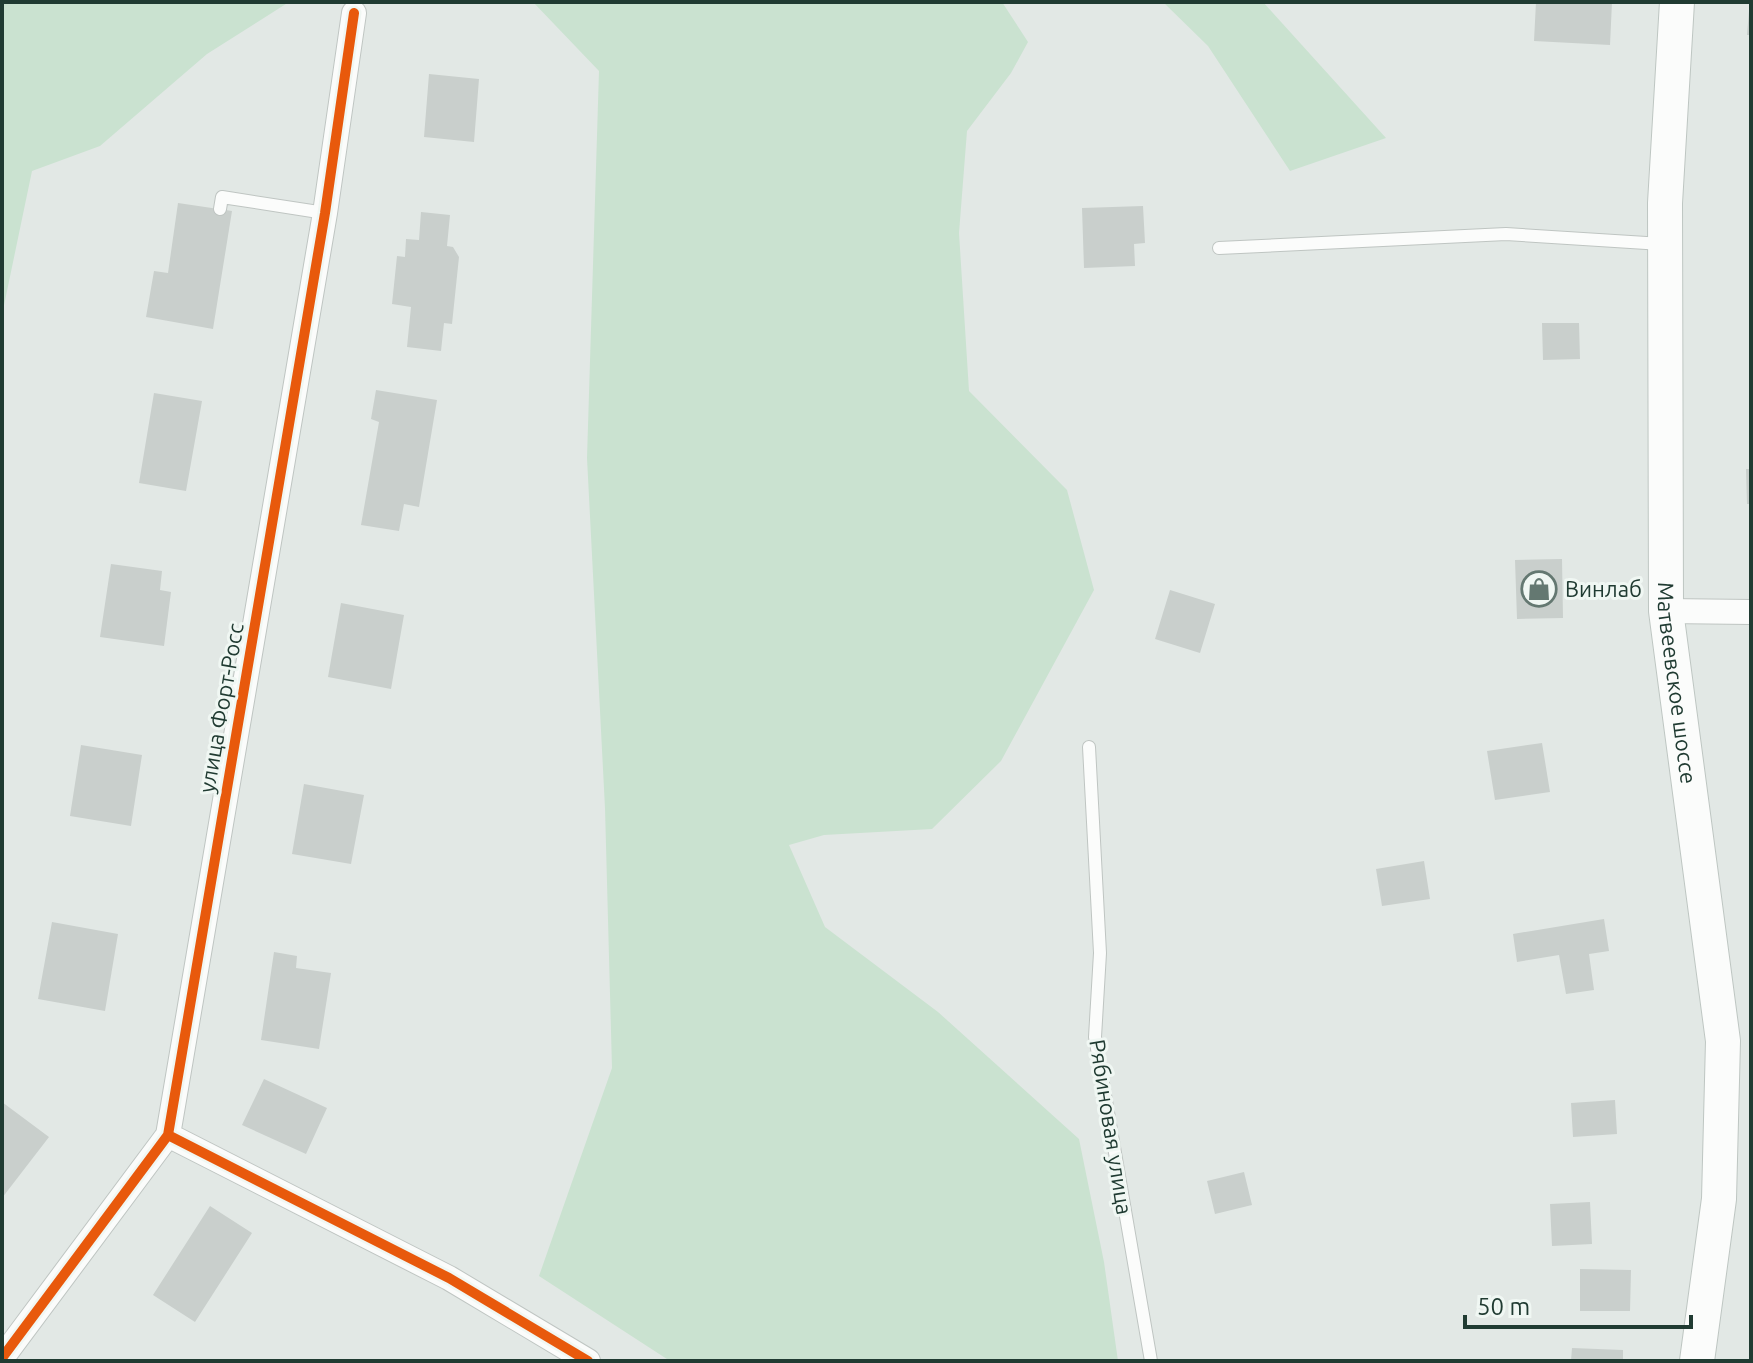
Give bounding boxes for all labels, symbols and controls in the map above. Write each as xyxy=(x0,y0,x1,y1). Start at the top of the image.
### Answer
shop icon: Винлаб xyxy=(1520,570,1558,608)
place label: Винлаб xyxy=(1565,576,1642,601)
street label: Матвеевское шоссе xyxy=(1654,582,1702,785)
street label: улица Форт-Росс xyxy=(193,621,248,795)
street label: Рябиновая улица xyxy=(1085,1037,1138,1216)
scale bar xyxy=(1465,1279,1691,1329)
text: 50 m xyxy=(1477,1293,1530,1320)

